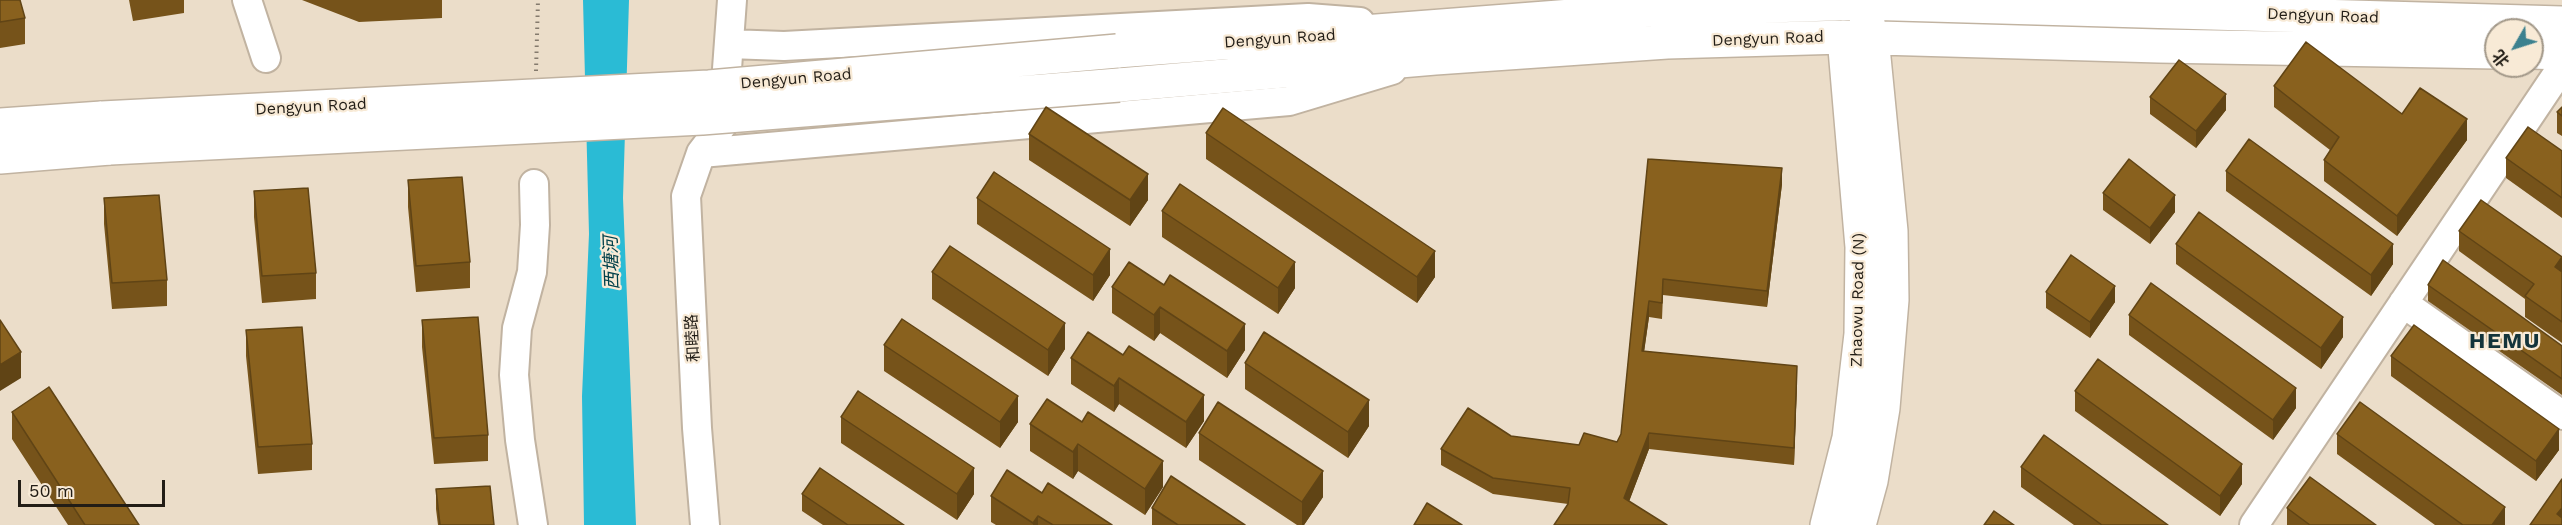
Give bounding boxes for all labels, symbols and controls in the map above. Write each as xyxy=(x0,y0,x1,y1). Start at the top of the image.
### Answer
street label: Dengyun Road xyxy=(2267,4,2379,28)
north arrow xyxy=(2484,18,2544,78)
street label: Dengyun Road xyxy=(1224,26,1336,52)
street label: Dengyun Road xyxy=(1712,27,1824,51)
text: 北 xyxy=(2489,46,2514,71)
street label: Dengyun Road xyxy=(740,65,852,93)
street label: Dengyun Road xyxy=(255,94,367,120)
street label: Zhaowu Road (N) xyxy=(1847,233,1869,367)
water label: 西塘河 xyxy=(600,236,624,290)
street label: 和睦路 xyxy=(682,314,704,362)
district label: HEMU xyxy=(2469,329,2541,355)
scale bar xyxy=(21,468,168,506)
text: 50 m xyxy=(29,480,74,501)

